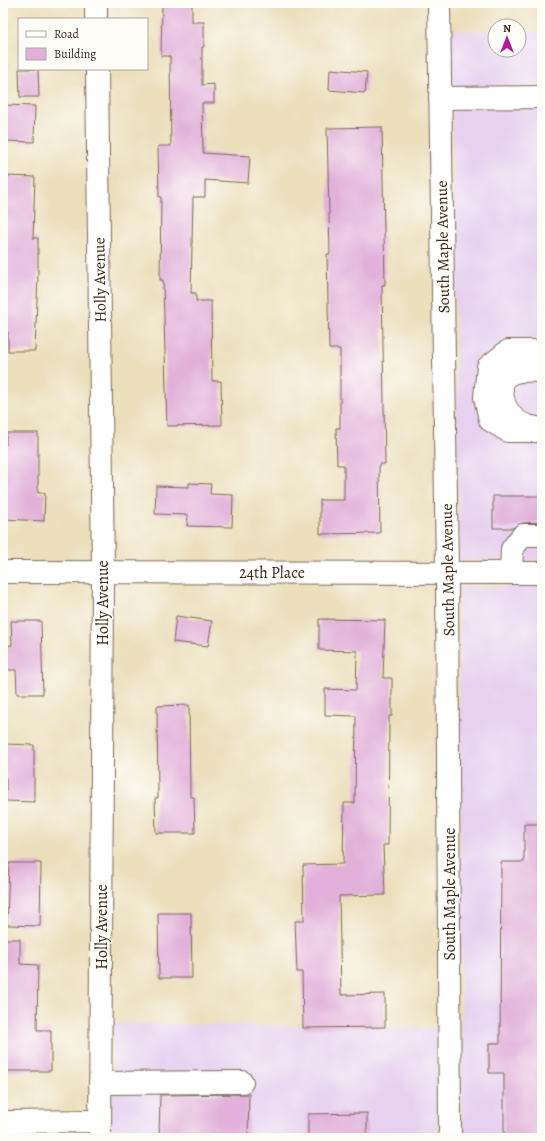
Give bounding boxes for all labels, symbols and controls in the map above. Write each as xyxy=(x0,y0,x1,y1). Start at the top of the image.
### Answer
legend xyxy=(18,18,148,70)
north arrow xyxy=(487,18,527,58)
text: N xyxy=(503,21,511,36)
text: Road xyxy=(54,26,80,42)
text: Building xyxy=(54,46,96,62)
street label: South Maple Avenue xyxy=(431,180,455,314)
street label: Holly Avenue xyxy=(88,237,112,323)
street label: South Maple Avenue xyxy=(436,503,460,637)
street label: Holly Avenue xyxy=(92,560,114,646)
street label: 24th Place xyxy=(239,562,305,584)
street label: South Maple Avenue xyxy=(439,828,461,960)
street label: Holly Avenue xyxy=(91,884,113,970)

